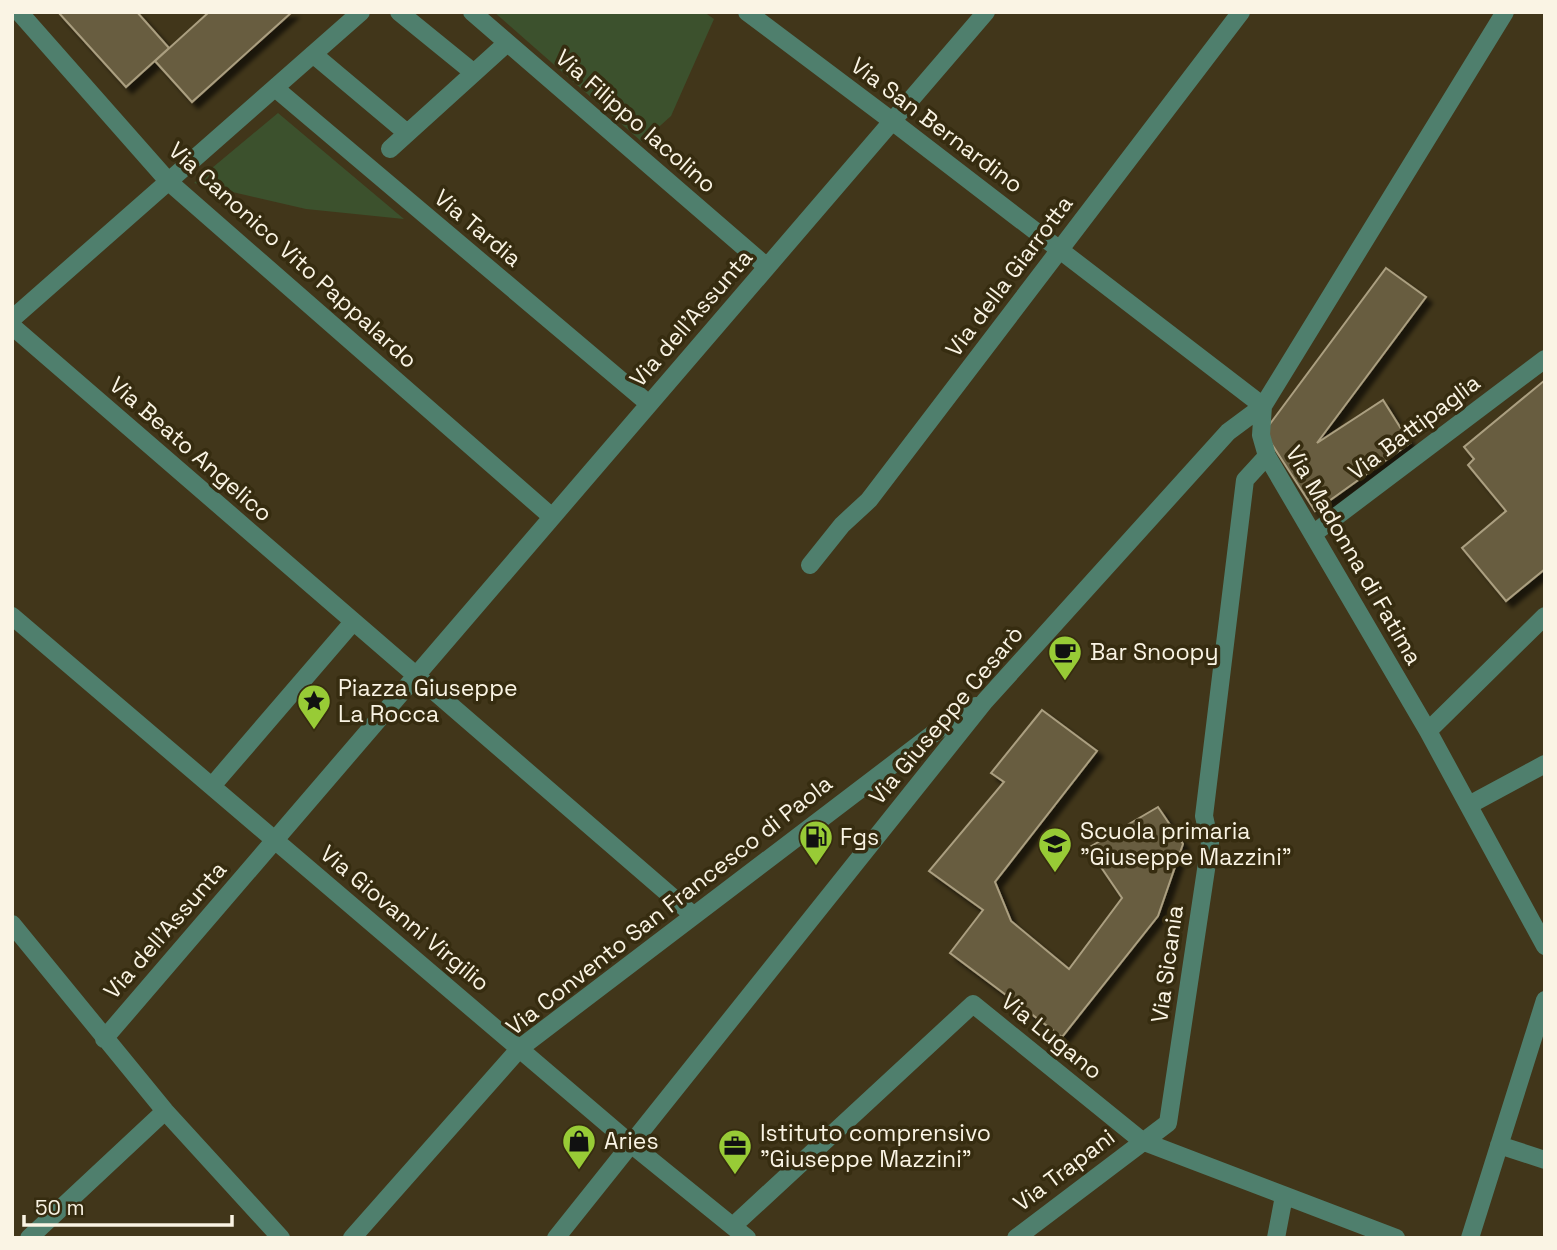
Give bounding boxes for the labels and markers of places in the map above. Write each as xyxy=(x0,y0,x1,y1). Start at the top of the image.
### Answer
cafe icon: Bar Snoopy xyxy=(1046,633,1084,682)
place label: Bar Snoopy xyxy=(1090,637,1219,667)
place label: Piazza Giuseppe La Rocca xyxy=(338,673,518,729)
place icon: Piazza Giuseppe La Rocca xyxy=(295,682,333,731)
place label: Scuola primaria "Giuseppe Mazzini" xyxy=(1080,816,1292,872)
fuel station icon: Fgs xyxy=(797,818,835,867)
place label: Fgs xyxy=(840,822,879,852)
school or university icon: Scuola primaria "Giuseppe Mazzini" xyxy=(1036,825,1074,874)
place label: Istituto comprensivo "Giuseppe Mazzini" xyxy=(760,1118,991,1174)
shop icon: Aries xyxy=(560,1122,598,1171)
place label: Aries xyxy=(604,1126,659,1156)
office icon: Istituto comprensivo "Giuseppe Mazzini" xyxy=(716,1127,754,1176)

